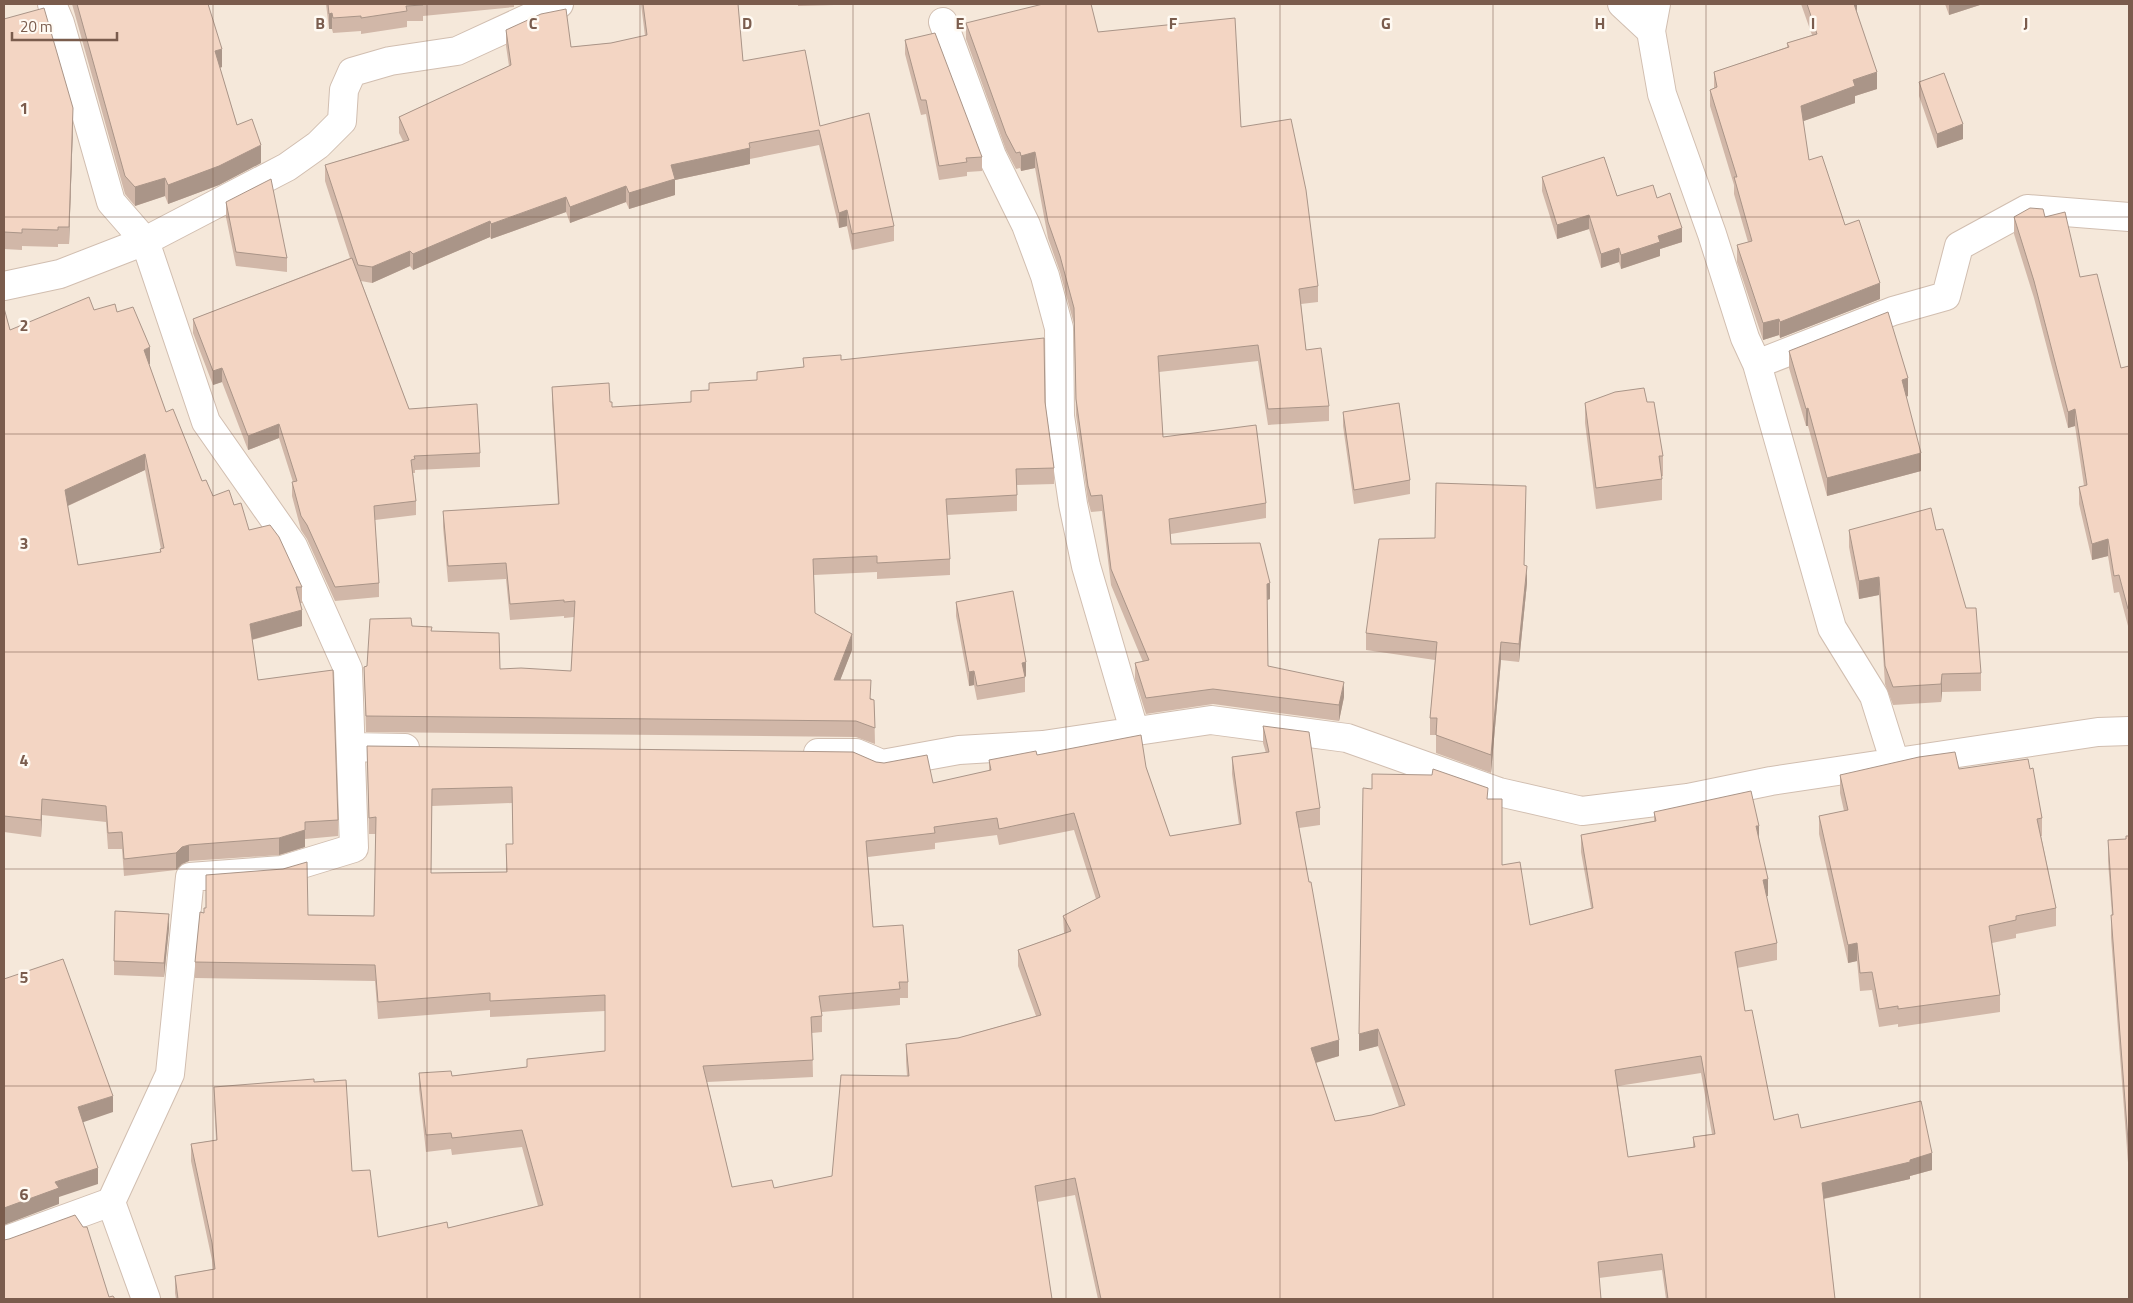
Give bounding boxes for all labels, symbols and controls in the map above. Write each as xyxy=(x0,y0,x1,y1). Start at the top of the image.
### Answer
scale bar xyxy=(12,10,118,42)
text: B xyxy=(315,11,325,35)
text: C xyxy=(529,11,538,35)
text: D xyxy=(742,11,752,35)
text: E xyxy=(956,11,965,35)
text: F xyxy=(1169,11,1178,35)
text: G xyxy=(1381,11,1391,35)
text: H xyxy=(1595,11,1605,35)
text: I xyxy=(1811,11,1815,35)
text: J xyxy=(2024,11,2028,35)
text: 20 m xyxy=(20,15,53,38)
text: 1 xyxy=(20,96,28,120)
text: 2 xyxy=(20,313,28,337)
text: 3 xyxy=(20,531,28,555)
text: 4 xyxy=(20,748,29,772)
text: 5 xyxy=(20,965,29,989)
text: 6 xyxy=(20,1182,29,1206)

